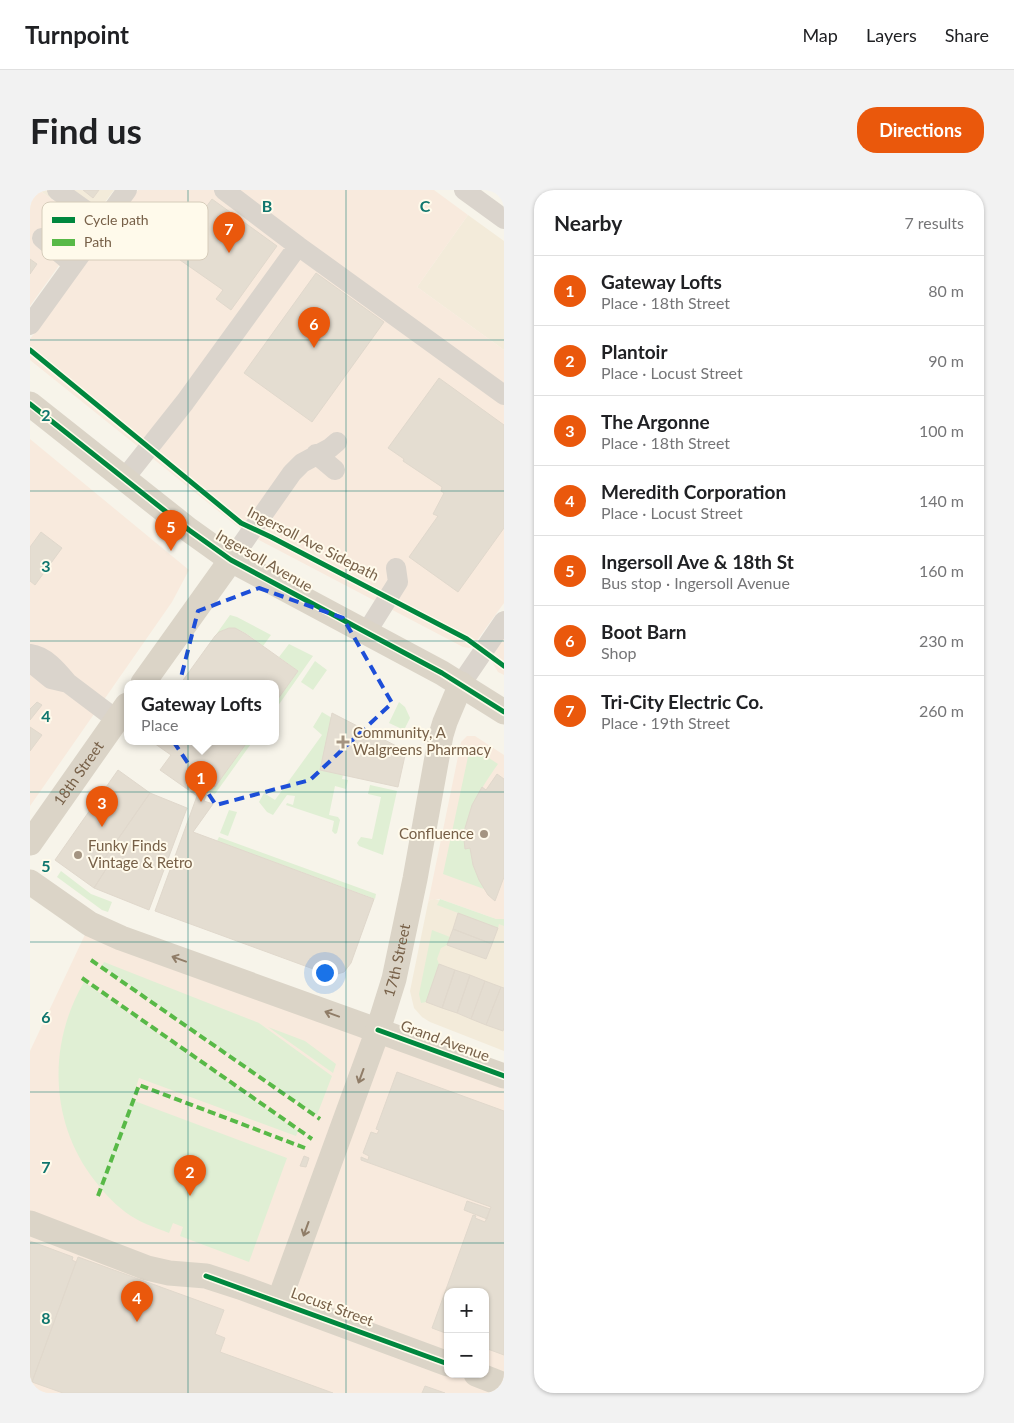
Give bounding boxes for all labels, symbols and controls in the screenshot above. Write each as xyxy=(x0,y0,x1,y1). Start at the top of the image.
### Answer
text: Turnpoint xyxy=(25,20,129,49)
text: Map xyxy=(802,24,838,46)
text: Layers xyxy=(866,24,917,46)
text: Share xyxy=(945,24,989,46)
button: Directions xyxy=(857,107,984,153)
text: Find us xyxy=(30,109,142,151)
text: B xyxy=(262,196,272,215)
text: C xyxy=(420,196,431,215)
legend xyxy=(42,202,208,260)
text: Nearby xyxy=(554,210,622,235)
text: Cycle path xyxy=(84,211,149,228)
pin: 7 xyxy=(213,212,245,253)
text: 7 results xyxy=(904,213,964,232)
text: Path xyxy=(84,233,112,250)
text: Gateway Lofts xyxy=(601,270,722,293)
text: 1 xyxy=(565,281,575,300)
text: 80 m xyxy=(928,281,964,300)
text: Place · 18th Street xyxy=(601,293,730,312)
pin: 6 xyxy=(298,307,330,348)
text: Plantoir xyxy=(601,340,668,363)
text: 2 xyxy=(565,351,575,370)
text: 90 m xyxy=(928,351,964,370)
text: Place · Locust Street xyxy=(601,363,743,382)
text: 2 xyxy=(41,405,51,424)
text: The Argonne xyxy=(601,410,710,433)
text: 3 xyxy=(565,421,575,440)
text: 100 m xyxy=(919,421,964,440)
text: Place · 18th Street xyxy=(601,433,730,452)
text: Meredith Corporation xyxy=(601,480,786,503)
text: 4 xyxy=(565,491,575,510)
text: 140 m xyxy=(919,491,964,510)
street label: Ingersoll Ave Sidepath xyxy=(245,502,382,584)
text: Place · Locust Street xyxy=(601,503,743,522)
pin: 5 xyxy=(155,510,187,551)
street label: Ingersoll Avenue xyxy=(213,525,316,595)
text: Ingersoll Ave & 18th St xyxy=(601,550,794,573)
text: 3 xyxy=(41,556,51,575)
text: 5 xyxy=(565,561,575,580)
text: 160 m xyxy=(919,561,964,580)
text: Bus stop · Ingersoll Avenue xyxy=(601,573,790,592)
text: Boot Barn xyxy=(601,620,687,643)
text: 6 xyxy=(565,631,575,650)
text: 230 m xyxy=(919,631,964,650)
text: Shop xyxy=(601,643,637,662)
popup xyxy=(124,680,279,745)
text: Tri-City Electric Co. xyxy=(601,690,764,713)
text: Gateway Lofts xyxy=(141,692,262,715)
text: 7 xyxy=(565,701,575,720)
text: 260 m xyxy=(919,701,964,720)
text: 4 xyxy=(41,706,51,725)
text: Place · 19th Street xyxy=(601,713,730,732)
text: Place xyxy=(141,715,178,734)
place label: Community, A Walgreens Pharmacy xyxy=(353,723,491,758)
marker: Community, A Walgreens Pharmacy xyxy=(337,736,349,748)
street label: 18th Street xyxy=(49,737,107,809)
pin: 1 xyxy=(185,761,217,802)
pin: 3 xyxy=(86,786,118,827)
place label: Confluence xyxy=(399,824,474,842)
marker: Confluence xyxy=(478,828,490,840)
place label: Funky Finds Vintage & Retro xyxy=(88,836,193,871)
marker: Funky Finds Vintage & Retro xyxy=(72,849,84,861)
text: 5 xyxy=(41,856,51,875)
street label: 17th Street xyxy=(379,921,414,999)
one-way arrow xyxy=(172,954,187,963)
your location xyxy=(312,960,338,986)
text: 6 xyxy=(41,1007,51,1026)
one-way arrow xyxy=(325,1009,340,1018)
street label: Grand Avenue xyxy=(398,1016,492,1065)
one-way arrow xyxy=(356,1068,365,1083)
pin: 2 xyxy=(174,1155,206,1196)
text: 7 xyxy=(41,1157,51,1176)
one-way arrow xyxy=(301,1221,310,1236)
pin: 4 xyxy=(121,1281,153,1322)
street label: Locust Street xyxy=(289,1283,377,1330)
map controls xyxy=(444,1288,489,1378)
button: + xyxy=(444,1288,489,1333)
text: 8 xyxy=(41,1308,51,1327)
button: − xyxy=(444,1333,489,1378)

